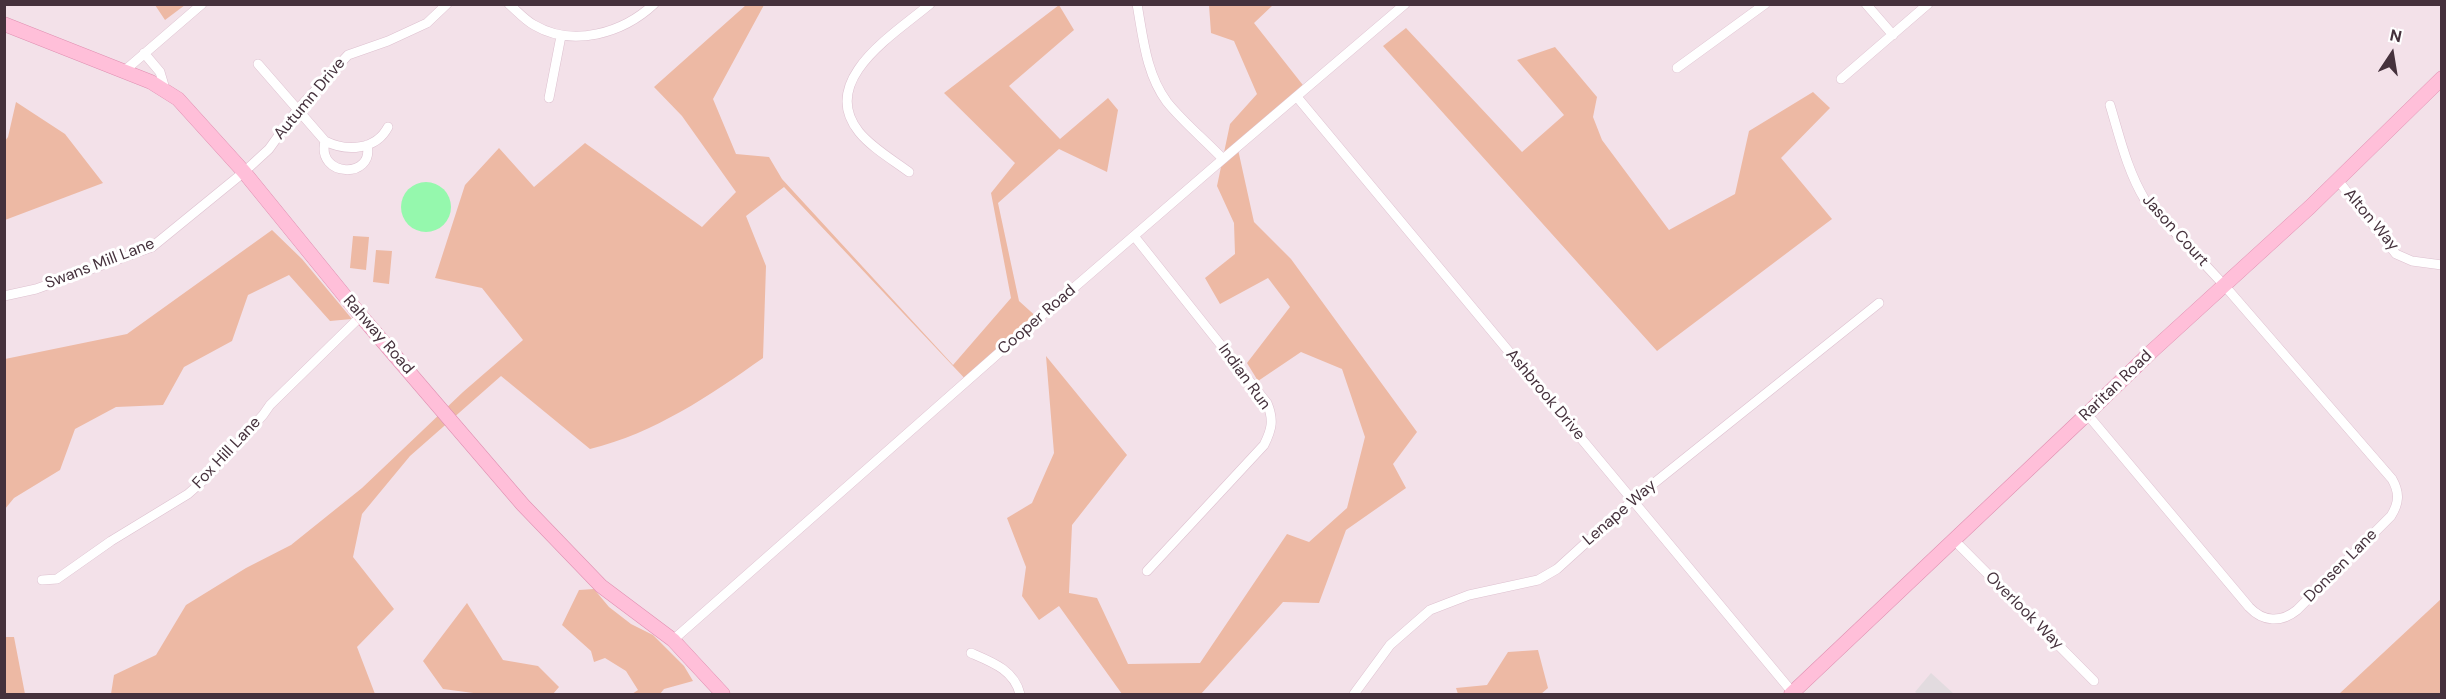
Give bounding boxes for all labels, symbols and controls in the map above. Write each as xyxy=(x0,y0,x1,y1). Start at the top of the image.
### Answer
north arrow xyxy=(2362,24,2422,84)
text: N xyxy=(2388,24,2404,47)
street label: Autumn Drive xyxy=(270,54,350,144)
street label: Alton Way xyxy=(2339,185,2403,255)
street label: Jason Court xyxy=(2138,191,2212,271)
street label: Swans Mill Lane xyxy=(43,234,157,294)
street label: Cooper Road xyxy=(994,281,1080,359)
street label: Rahway Road xyxy=(339,292,417,378)
street label: Indian Run xyxy=(1214,340,1274,414)
street label: Ashbrook Drive xyxy=(1501,346,1589,444)
street label: Raritan Road xyxy=(2076,347,2156,425)
street label: Fox Hill Lane xyxy=(189,413,265,493)
street label: Lenape Way xyxy=(1580,476,1660,550)
street label: Donsen Lane xyxy=(2300,525,2382,607)
street label: Overlook Way xyxy=(1981,568,2067,654)

